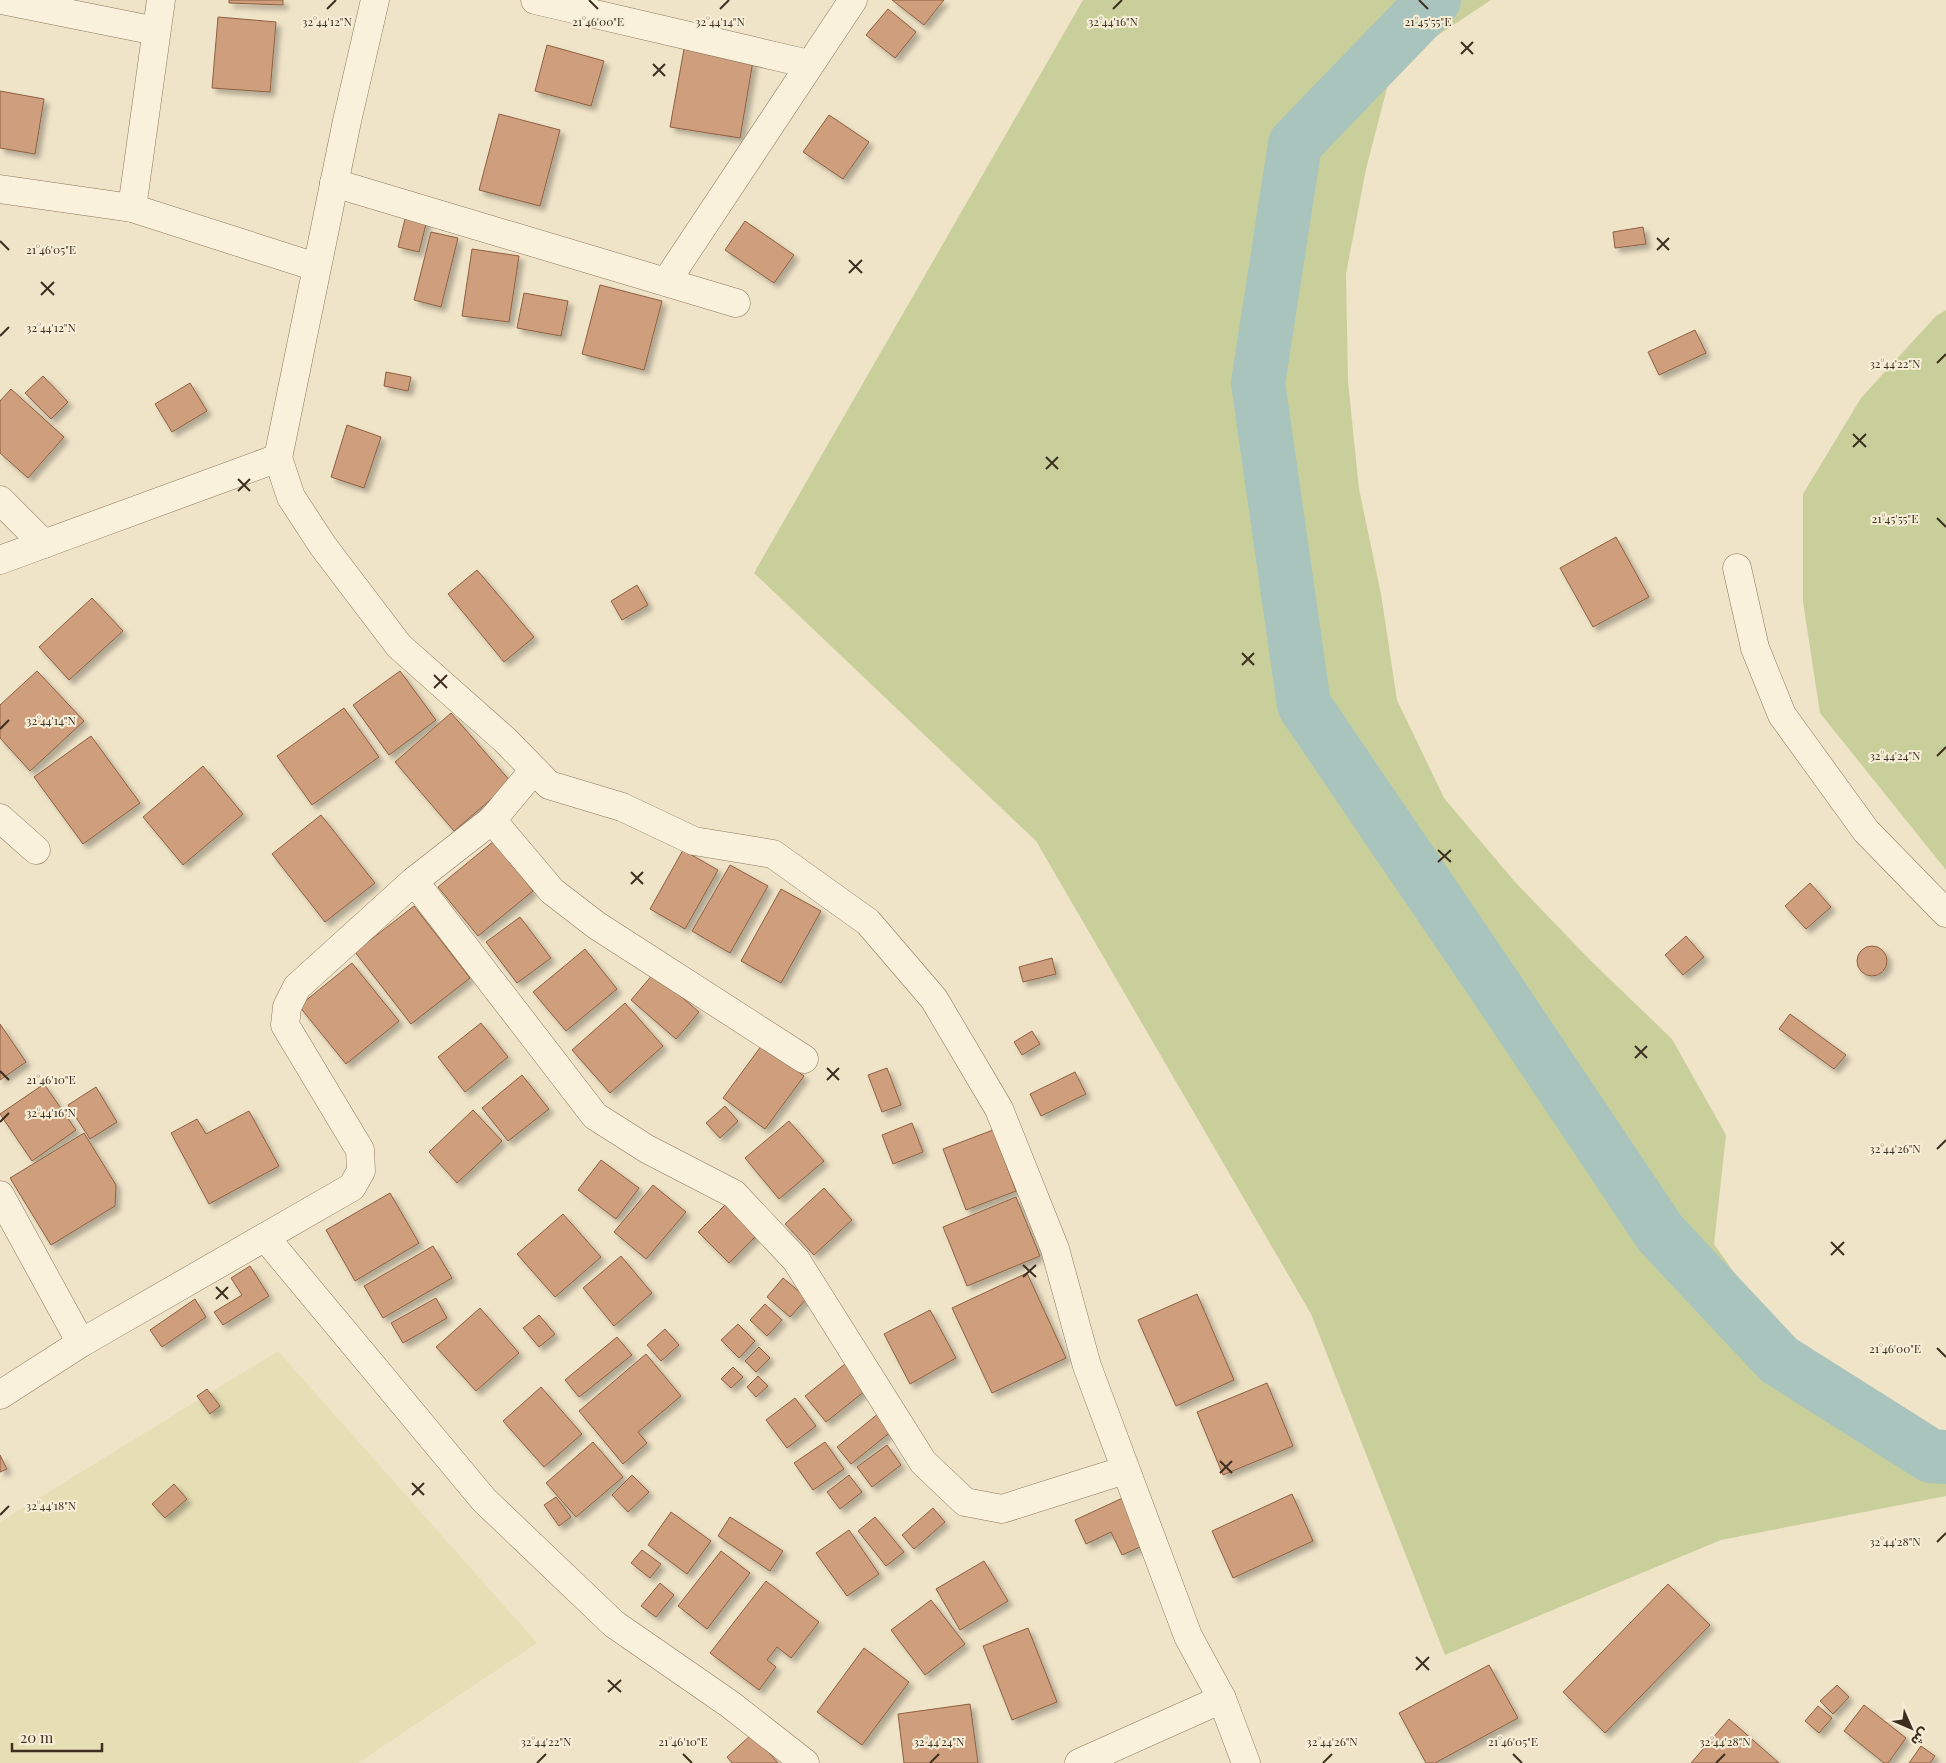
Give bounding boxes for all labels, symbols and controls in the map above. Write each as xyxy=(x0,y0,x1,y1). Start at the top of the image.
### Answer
text: 32°44'12"N xyxy=(302,13,352,29)
text: 21°46'00"E xyxy=(572,13,624,29)
text: 32°44'14"N xyxy=(695,13,745,29)
text: 32°44'16"N xyxy=(1088,13,1139,29)
text: 21°45'55"E xyxy=(1405,13,1451,29)
text: 21°46'05"E xyxy=(26,241,76,257)
text: 32°44'12"N xyxy=(26,319,76,335)
text: 32°44'22"N xyxy=(1869,355,1921,371)
text: 21°45'55"E xyxy=(1872,510,1918,526)
text: 32°44'14"N xyxy=(26,712,76,728)
text: 32°44'24"N xyxy=(1869,747,1921,763)
text: 21°46'10"E xyxy=(26,1071,76,1087)
text: 32°44'16"N xyxy=(26,1104,77,1120)
text: 32°44'26"N xyxy=(1869,1140,1921,1156)
text: 21°46'00"E xyxy=(1869,1340,1921,1356)
text: 32°44'18"N xyxy=(26,1497,77,1513)
text: 32°44'28"N xyxy=(1869,1533,1921,1549)
north arrow xyxy=(1886,1703,1936,1753)
scale bar xyxy=(12,1720,102,1752)
text: ش xyxy=(1907,1724,1934,1751)
text: 20 m xyxy=(20,1727,54,1747)
text: 32°44'22"N xyxy=(520,1733,572,1749)
text: 21°46'10"E xyxy=(658,1733,708,1749)
text: 32°44'24"N xyxy=(913,1733,965,1749)
text: 32°44'26"N xyxy=(1306,1733,1358,1749)
text: 21°46'05"E xyxy=(1488,1733,1538,1749)
text: 32°44'28"N xyxy=(1699,1733,1751,1749)

